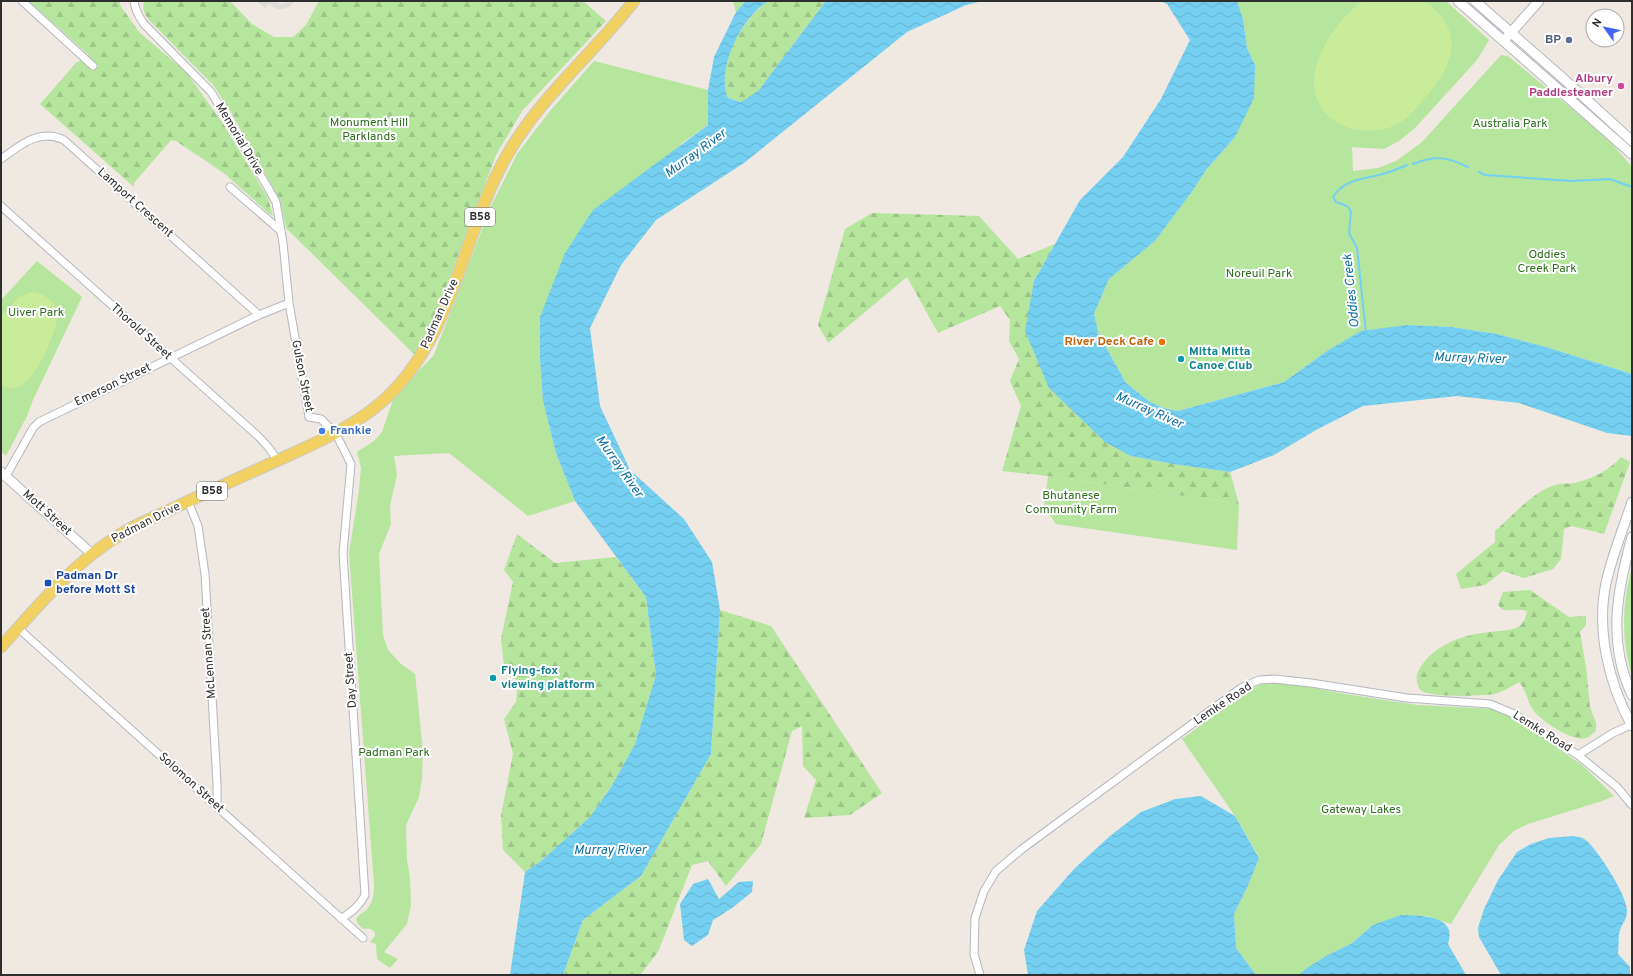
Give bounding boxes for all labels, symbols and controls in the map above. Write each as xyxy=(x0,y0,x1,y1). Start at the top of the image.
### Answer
north arrow xyxy=(1585,8,1625,48)
text: N xyxy=(1589,16,1605,30)
place label: BP xyxy=(1545,32,1561,48)
marker: BP xyxy=(1564,35,1574,45)
place label: Albury Paddlesteamer xyxy=(1529,71,1613,101)
marker: Albury Paddlesteamer xyxy=(1616,81,1626,91)
street label: Memorial Drive xyxy=(211,100,267,178)
park label: Monument Hill Parklands xyxy=(330,115,408,145)
park label: Australia Park xyxy=(1472,116,1548,132)
water label: Murray River xyxy=(662,126,731,182)
street label: Lamport Crescent xyxy=(94,165,176,241)
road number: B58 xyxy=(465,208,495,226)
park label: Oddies Creek Park xyxy=(1517,247,1577,277)
water label: Oddies Creek xyxy=(1340,253,1364,329)
park label: Noreuil Park xyxy=(1226,266,1292,282)
street label: Padman Drive xyxy=(417,276,463,352)
street label: Thorold Street xyxy=(107,300,175,364)
park label: Uiver Park xyxy=(8,305,64,321)
place label: River Deck Cafe xyxy=(1064,334,1154,350)
marker: River Deck Cafe xyxy=(1157,337,1167,347)
street label: Gulson Street xyxy=(287,339,317,413)
place label: Mitta Mitta Canoe Club xyxy=(1189,344,1252,374)
water label: Murray River xyxy=(1434,350,1507,368)
marker: Mitta Mitta Canoe Club xyxy=(1176,354,1186,364)
street label: Emerson Street xyxy=(72,360,154,410)
water label: Murray River xyxy=(1113,389,1186,433)
place label: Frankie xyxy=(330,423,372,439)
marker: Frankie xyxy=(317,426,327,436)
water label: Murray River xyxy=(592,433,647,502)
road number: B58 xyxy=(197,482,227,500)
street label: Mott Street xyxy=(19,487,75,539)
park label: Bhutanese Community Farm xyxy=(1025,488,1117,518)
street label: Padman Drive xyxy=(109,499,183,547)
place label: Padman Dr before Mott St xyxy=(56,568,136,598)
marker: Padman Dr before Mott St xyxy=(43,578,53,588)
street label: McLennan Street xyxy=(198,607,220,699)
street label: Day Street xyxy=(341,651,361,709)
place label: Flying-fox viewing platform xyxy=(501,663,595,693)
marker: Flying-fox viewing platform xyxy=(488,673,498,683)
street label: Lemke Road xyxy=(1191,679,1255,729)
street label: Lemke Road xyxy=(1510,708,1574,756)
park label: Padman Park xyxy=(358,745,430,761)
street label: Solomon Street xyxy=(155,749,227,817)
park label: Gateway Lakes xyxy=(1321,802,1401,818)
water label: Murray River xyxy=(574,843,647,859)

